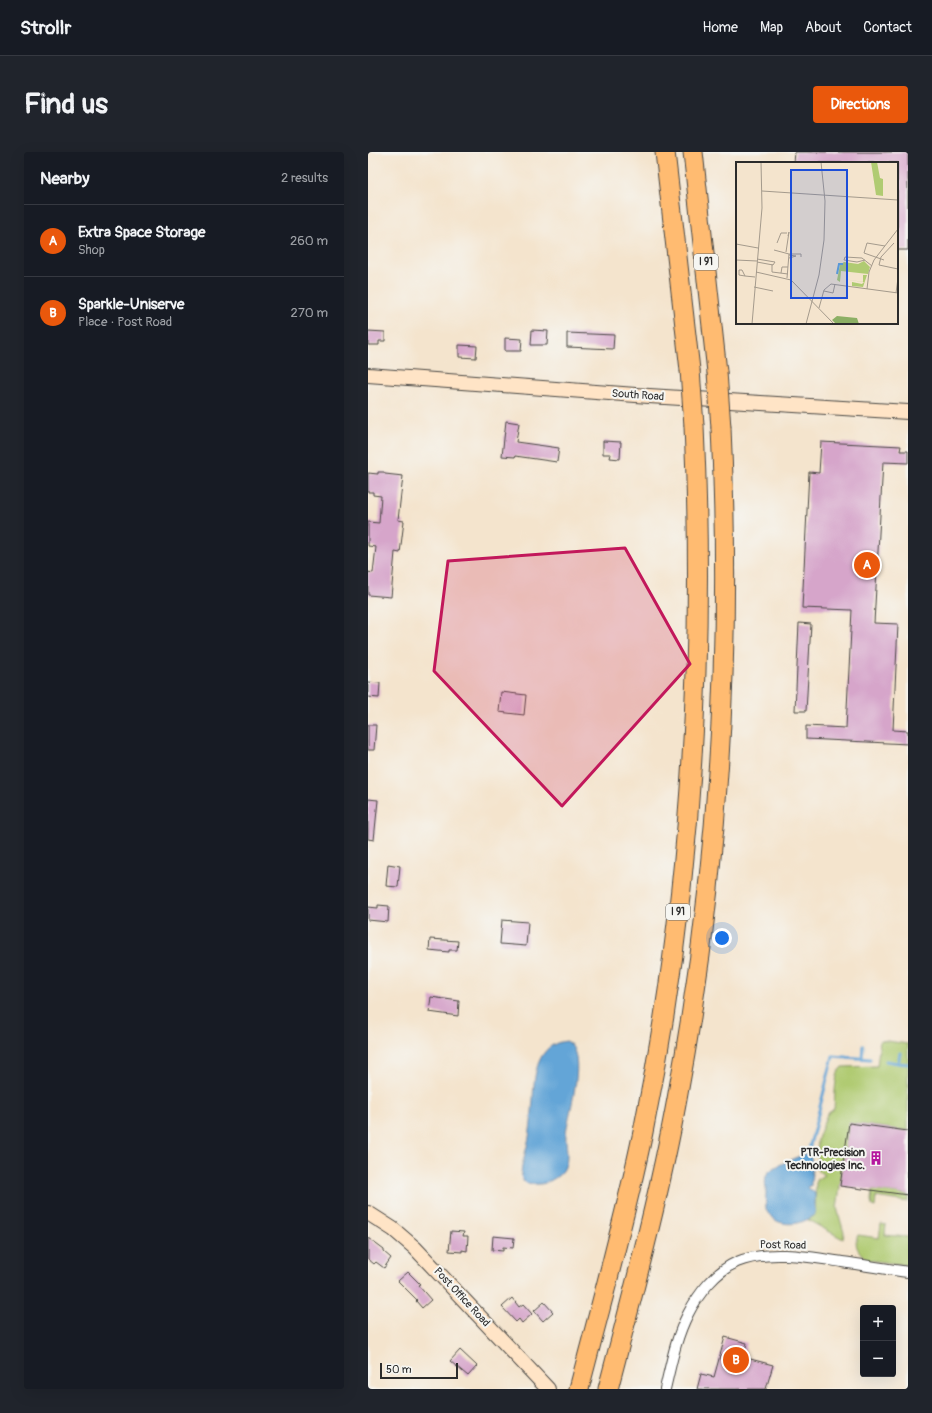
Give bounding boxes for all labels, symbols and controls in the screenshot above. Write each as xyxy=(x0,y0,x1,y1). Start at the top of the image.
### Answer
text: Strollr xyxy=(20,16,71,40)
text: Home xyxy=(703,19,738,36)
text: Map xyxy=(760,19,783,36)
text: About xyxy=(805,19,841,36)
text: Contact xyxy=(863,19,912,36)
button: Directions xyxy=(813,86,908,123)
text: Find us xyxy=(24,87,108,122)
inset map xyxy=(736,162,898,324)
text: Nearby xyxy=(40,168,89,189)
text: 2 results xyxy=(281,170,328,186)
text: Extra Space Storage xyxy=(78,223,205,242)
text: A xyxy=(49,233,57,249)
text: 260 m xyxy=(290,233,328,249)
text: Shop xyxy=(78,242,105,258)
road number: I 91 xyxy=(694,254,718,270)
text: Sparkle-Uniserve xyxy=(78,295,184,314)
text: B xyxy=(49,305,57,321)
text: 270 m xyxy=(291,305,328,321)
text: Place · Post Road xyxy=(78,314,172,330)
street label: South Road xyxy=(611,387,665,403)
pin: A xyxy=(854,550,880,580)
road number: I 91 xyxy=(666,904,690,920)
your location xyxy=(712,928,732,948)
place label: PTR-Precision Technologies Inc. xyxy=(784,1146,865,1172)
building icon: PTR-Precision Technologies Inc. xyxy=(868,1150,884,1166)
street label: Post Road xyxy=(760,1238,806,1252)
street label: Post Office Road xyxy=(431,1265,493,1329)
map controls xyxy=(860,1305,896,1377)
button: + xyxy=(860,1305,896,1341)
button: − xyxy=(860,1341,896,1377)
pin: B xyxy=(723,1345,749,1375)
scale bar xyxy=(380,1361,458,1380)
text: 50 m xyxy=(386,1363,412,1376)

